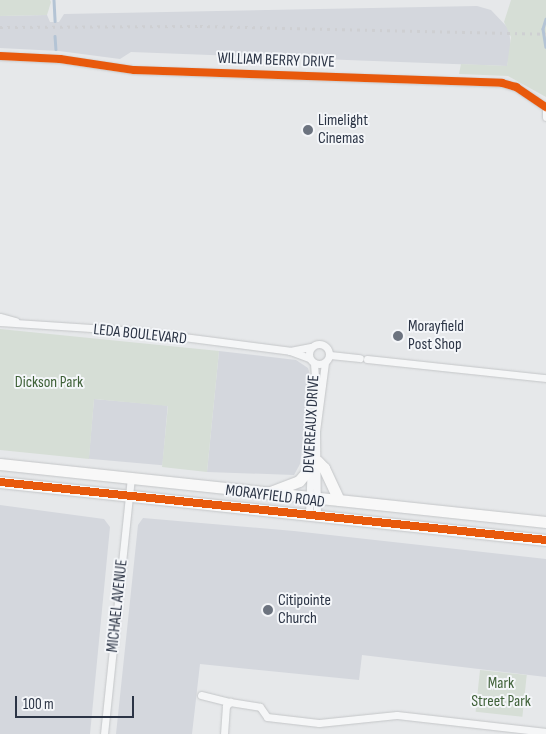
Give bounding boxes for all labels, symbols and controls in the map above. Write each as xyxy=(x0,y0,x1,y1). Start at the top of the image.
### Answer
street label: WILLIAM BERRY DRIVE xyxy=(217,49,335,73)
place label: Limelight Cinemas xyxy=(318,111,368,149)
marker: Limelight Cinemas xyxy=(302,124,314,136)
place label: Morayfield Post Shop xyxy=(408,317,464,355)
street label: LEDA BOULEVARD xyxy=(92,321,188,349)
marker: Morayfield Post Shop xyxy=(392,330,404,342)
park label: Dickson Park xyxy=(15,373,83,393)
street label: DEVEREAUX DRIVE xyxy=(300,374,324,474)
street label: MORAYFIELD ROAD xyxy=(224,481,326,513)
street label: MICHAEL AVENUE xyxy=(104,559,132,653)
place label: Citipointe Church xyxy=(278,591,331,629)
marker: Citipointe Church xyxy=(262,604,274,616)
park label: Mark Street Park xyxy=(471,674,531,712)
scale bar xyxy=(18,686,136,718)
text: 100 m xyxy=(23,695,54,714)

